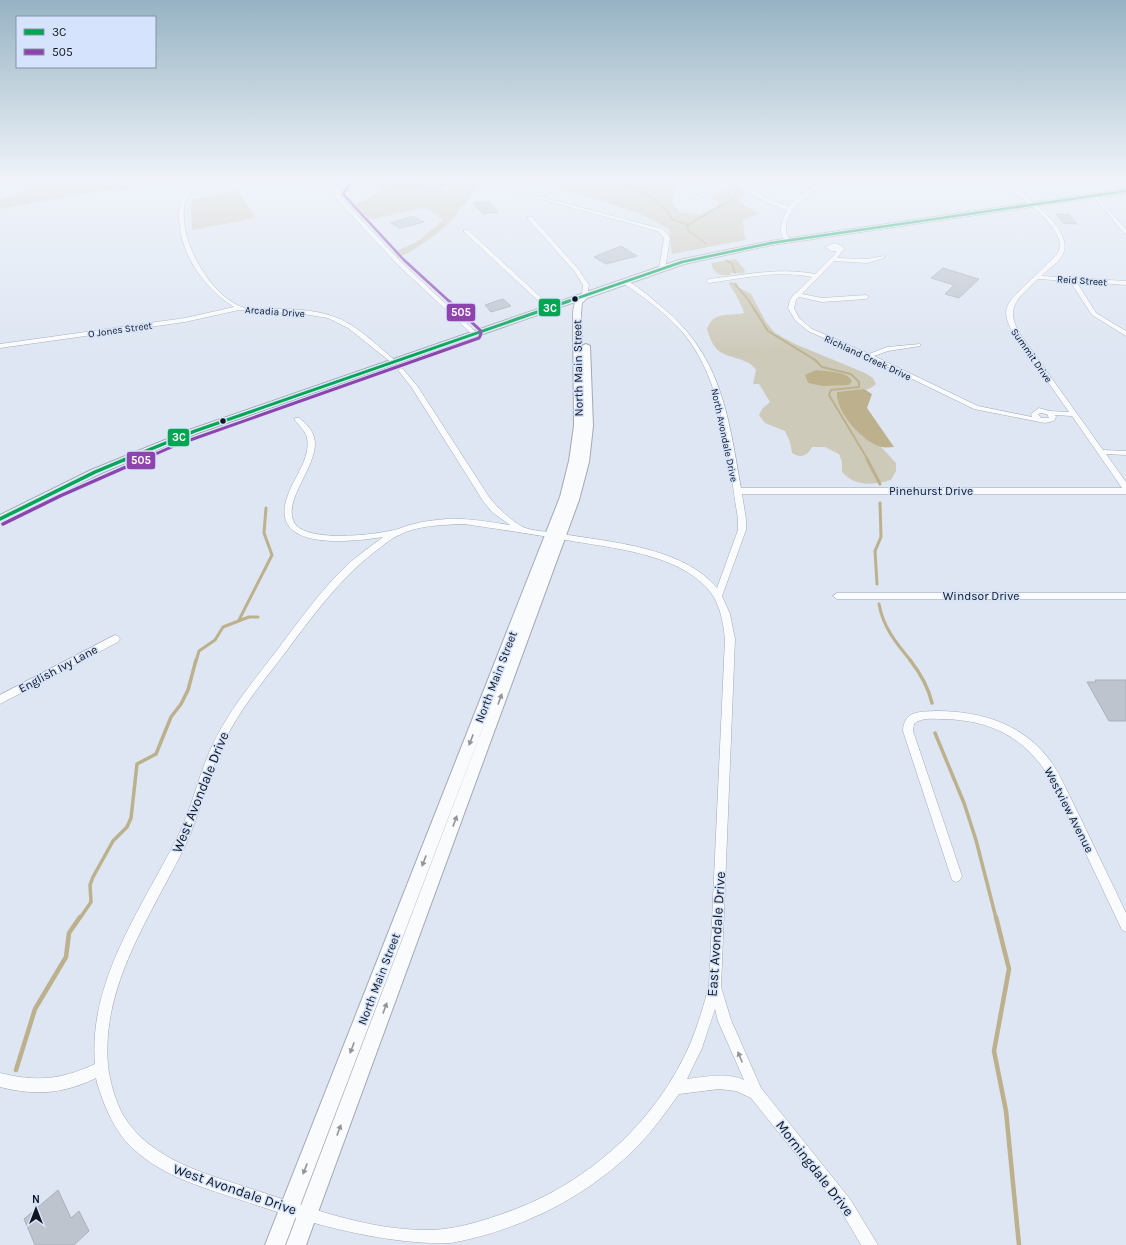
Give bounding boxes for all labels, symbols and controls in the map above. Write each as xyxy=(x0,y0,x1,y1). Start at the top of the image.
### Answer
legend xyxy=(16,16,156,68)
text: 3C xyxy=(52,25,66,39)
text: 505 xyxy=(52,45,73,59)
street label: Reid Street xyxy=(1057,273,1108,289)
unlabelled marker xyxy=(570,294,580,304)
line badge: 3C xyxy=(538,298,561,317)
text: 3C xyxy=(543,302,557,315)
line badge: 505 xyxy=(446,303,476,322)
street label: Arcadia Drive xyxy=(244,304,305,320)
text: 505 xyxy=(451,306,471,319)
street label: North Main Street xyxy=(570,319,586,417)
street label: O Jones Street xyxy=(87,320,153,340)
street label: Summit Drive xyxy=(1008,326,1054,385)
street label: Richland Creek Drive xyxy=(822,333,913,383)
street label: North Avondale Drive xyxy=(708,387,740,483)
unlabelled marker xyxy=(218,416,228,426)
line badge: 3C xyxy=(167,428,190,447)
text: 3C xyxy=(172,431,186,444)
line badge: 505 xyxy=(126,451,156,470)
text: 505 xyxy=(131,454,151,467)
street label: Pinehurst Drive xyxy=(889,484,973,498)
street label: Windsor Drive xyxy=(943,589,1019,603)
street label: North Main Street xyxy=(472,629,520,725)
street label: English Ivy Lane xyxy=(16,642,100,696)
one-way arrow xyxy=(497,692,503,704)
street label: West Avondale Drive xyxy=(168,729,233,855)
one-way arrow xyxy=(468,735,474,747)
street label: Westview Avenue xyxy=(1041,765,1097,855)
one-way arrow xyxy=(452,814,458,826)
one-way arrow xyxy=(421,856,427,868)
street label: East Avondale Drive xyxy=(704,871,729,997)
street label: North Main Street xyxy=(355,931,403,1027)
one-way arrow xyxy=(382,1002,388,1014)
one-way arrow xyxy=(348,1042,354,1054)
one-way arrow xyxy=(736,1051,742,1063)
street label: Morningdale Drive xyxy=(772,1117,857,1220)
one-way arrow xyxy=(337,1124,343,1136)
street label: West Avondale Drive xyxy=(171,1160,299,1219)
one-way arrow xyxy=(301,1164,307,1176)
north arrow xyxy=(16,1189,56,1229)
text: N xyxy=(32,1193,40,1206)

